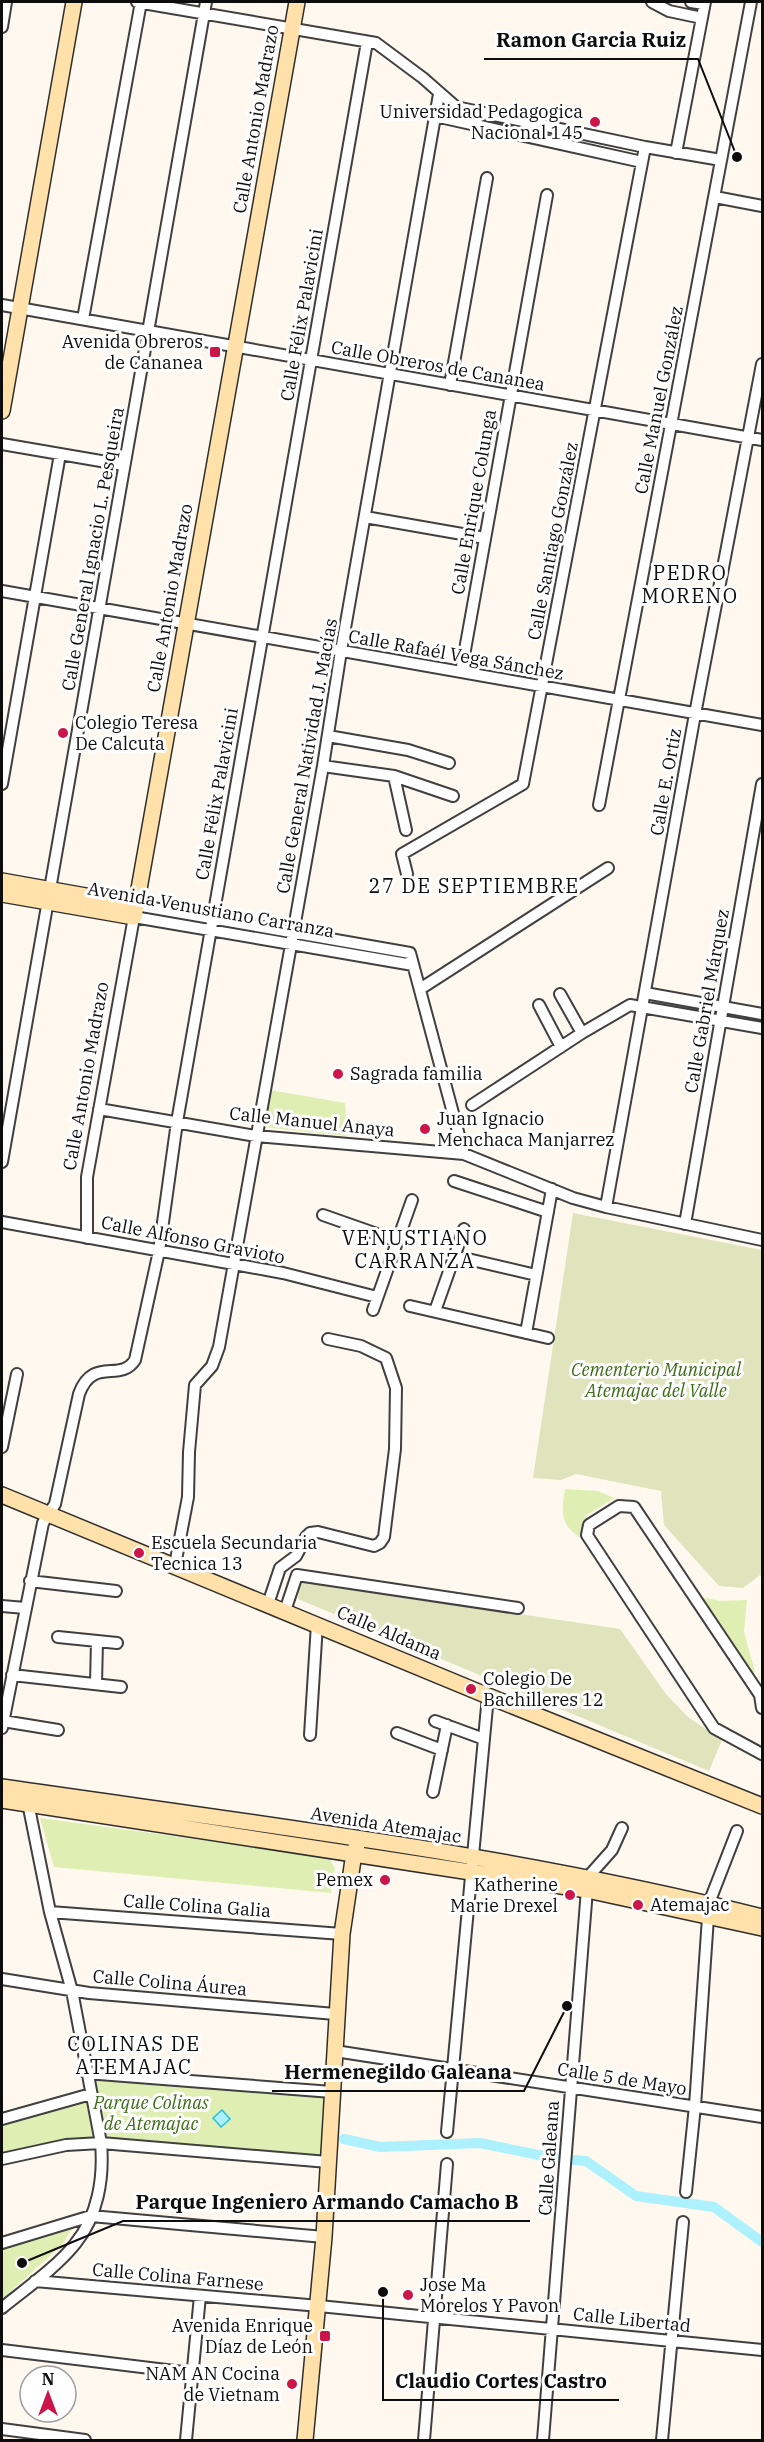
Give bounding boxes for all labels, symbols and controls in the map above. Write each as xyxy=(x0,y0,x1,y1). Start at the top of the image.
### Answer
callout: Ramon Garcia Ruiz xyxy=(484,21,698,59)
street label: Calle Antonio Madrazo xyxy=(228,23,283,215)
text: Ramon Garcia Ruiz xyxy=(496,26,686,53)
place label: Universidad Pedagogica Nacional 145 xyxy=(379,100,583,144)
marker: Universidad Pedagogica Nacional 145 xyxy=(588,115,602,129)
street label: Calle Félix Palavicini xyxy=(275,227,328,403)
street label: Calle Manuel González xyxy=(629,304,688,496)
place label: Avenida Obreros de Cananea xyxy=(62,330,203,374)
street label: Calle Obreros de Cananea xyxy=(329,335,547,396)
marker: Avenida Obreros de Cananea xyxy=(208,345,222,359)
street label: Calle General Ignacio L. Pesqueira xyxy=(56,405,129,693)
street label: Calle Enrique Colunga xyxy=(446,407,501,596)
street label: Calle Santiago González xyxy=(522,440,583,642)
street label: Calle Antonio Madrazo xyxy=(142,502,197,694)
district label: PEDRO MORENO xyxy=(642,559,738,609)
street label: Calle General Natividad J. Macías xyxy=(271,616,342,895)
street label: Calle Rafaél Vega Sánchez xyxy=(347,624,566,685)
street label: Calle Félix Palavicini xyxy=(190,706,243,882)
place label: Colegio Teresa De Calcuta xyxy=(75,711,198,755)
marker: Colegio Teresa De Calcuta xyxy=(56,726,70,740)
street label: Calle E. Ortiz xyxy=(645,726,686,837)
district label: 27 DE SEPTIEMBRE xyxy=(368,872,580,899)
street label: Avenida Venustiano Carranza xyxy=(86,876,336,943)
street label: Calle Gabriel Márquez xyxy=(679,907,734,1095)
street label: Calle Antonio Madrazo xyxy=(58,980,113,1172)
place label: Sagrada familia xyxy=(350,1062,483,1085)
marker: Sagrada familia xyxy=(331,1067,345,1081)
street label: Calle Manuel Anaya xyxy=(228,1101,396,1142)
place label: Juan Ignacio Menchaca Manjarrez xyxy=(437,1107,614,1151)
marker: Juan Ignacio Menchaca Manjarrez xyxy=(418,1122,432,1136)
street label: Calle Alfonso Gravioto xyxy=(99,1210,287,1269)
district label: VENUSTIANO CARRANZA xyxy=(342,1224,488,1274)
park label: Cementerio Municipal Atemajac del Valle xyxy=(571,1358,742,1402)
place label: Escuela Secundaria Tecnica 13 xyxy=(151,1531,317,1575)
marker: Escuela Secundaria Tecnica 13 xyxy=(132,1546,146,1560)
street label: Calle Aldama xyxy=(333,1600,445,1665)
place label: Colegio De Bachilleres 12 xyxy=(483,1667,604,1711)
marker: Colegio De Bachilleres 12 xyxy=(464,1682,478,1696)
street label: Avenida Atemajac xyxy=(309,1801,463,1848)
place label: Pemex xyxy=(316,1868,373,1891)
marker: Pemex xyxy=(378,1873,392,1887)
place label: Katherine Marie Drexel xyxy=(450,1873,558,1917)
marker: Katherine Marie Drexel xyxy=(563,1888,577,1902)
street label: Calle Colina Galia xyxy=(122,1889,272,1922)
place label: Atemajac xyxy=(650,1893,730,1916)
marker: Atemajac xyxy=(631,1898,645,1912)
street label: Calle Colina Áurea xyxy=(92,1964,248,2001)
district label: COLINAS DE ATEMAJAC xyxy=(67,2030,201,2080)
callout: Hermenegildo Galeana xyxy=(272,2053,524,2091)
street label: Calle 5 de Mayo xyxy=(556,2057,688,2100)
text: Hermenegildo Galeana xyxy=(284,2058,512,2085)
park label: Parque Colinas de Atemajac xyxy=(92,2091,209,2135)
street label: Calle Galeana xyxy=(533,2099,564,2216)
callout: Parque Ingeniero Armando Camacho B xyxy=(123,2183,530,2221)
text: Parque Ingeniero Armando Camacho B xyxy=(135,2188,519,2215)
street label: Calle Colina Farnese xyxy=(91,2258,265,2295)
place label: Jose Ma Morelos Y Pavon xyxy=(420,2273,559,2317)
marker: Jose Ma Morelos Y Pavon xyxy=(401,2288,415,2302)
street label: Calle Libertad xyxy=(572,2302,692,2337)
place label: Avenida Enrique Díaz de León xyxy=(172,2314,313,2358)
marker: Avenida Enrique Díaz de León xyxy=(318,2329,332,2343)
place label: NAM AN Cocina de Vietnam xyxy=(145,2362,280,2406)
callout: Claudio Cortes Castro xyxy=(383,2362,619,2400)
north arrow xyxy=(18,2364,78,2424)
text: Claudio Cortes Castro xyxy=(395,2367,607,2394)
text: N xyxy=(42,2369,54,2389)
marker: NAM AN Cocina de Vietnam xyxy=(285,2377,299,2391)

